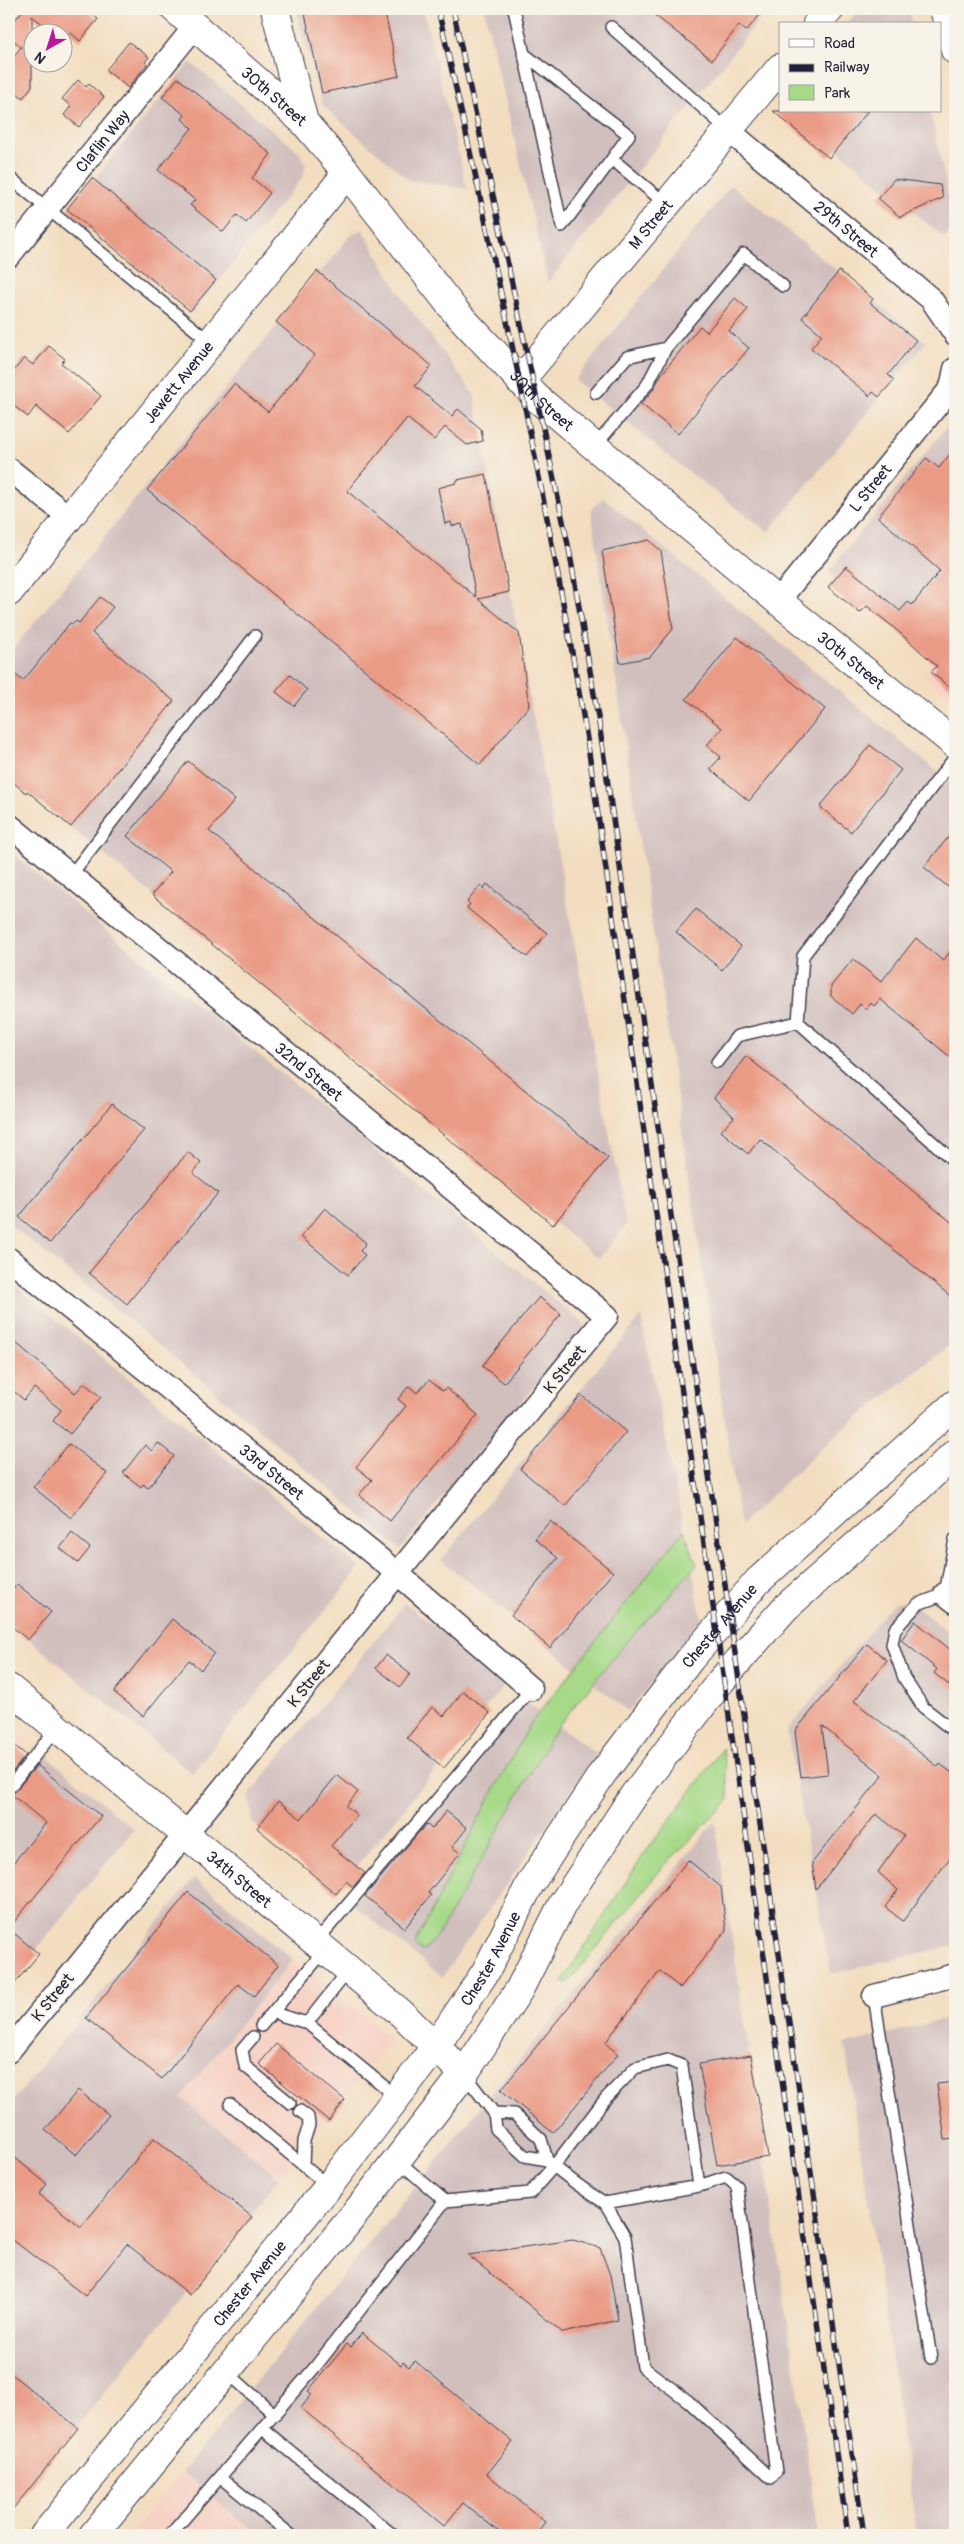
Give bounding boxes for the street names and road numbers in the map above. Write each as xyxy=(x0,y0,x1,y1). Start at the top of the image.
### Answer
street label: 30th Street xyxy=(237,63,311,131)
street label: Claflin Way xyxy=(72,106,134,177)
street label: M Street xyxy=(625,195,678,254)
street label: 29th Street xyxy=(809,197,883,262)
street label: Jewett Avenue xyxy=(140,337,219,428)
street label: 30th Street xyxy=(505,366,578,436)
street label: L Street xyxy=(845,460,897,516)
street label: 30th Street xyxy=(813,628,889,694)
street label: 32nd Street xyxy=(270,1038,347,1106)
street label: K Street xyxy=(539,1341,591,1398)
street label: 33rd Street xyxy=(234,1440,308,1505)
street label: Chester Avenue xyxy=(678,1580,762,1672)
street label: K Street xyxy=(283,1655,335,1712)
street label: 34th Street xyxy=(202,1847,276,1913)
street label: Chester Avenue xyxy=(457,1908,526,2010)
street label: K Street xyxy=(27,1969,79,2026)
street label: Chester Avenue xyxy=(209,2237,291,2331)

